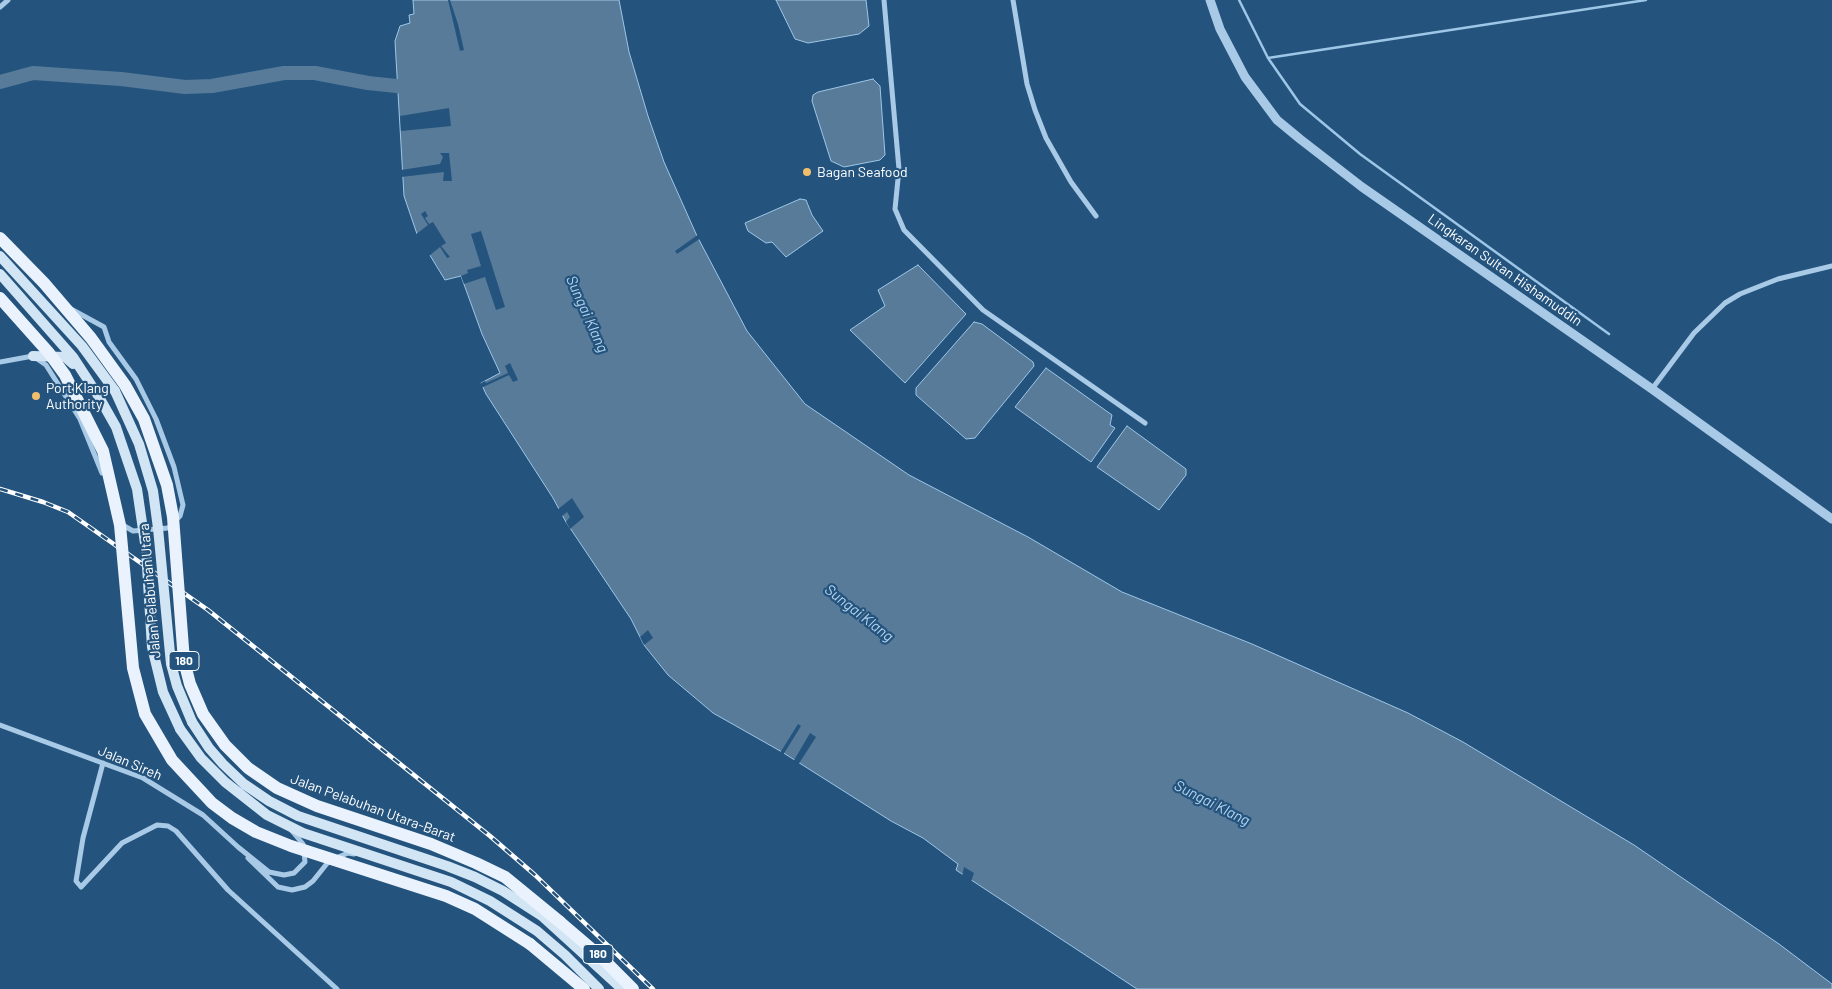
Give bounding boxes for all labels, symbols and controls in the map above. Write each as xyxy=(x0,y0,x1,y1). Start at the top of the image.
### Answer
place label: Bagan Seafood xyxy=(817,164,908,180)
marker: Bagan Seafood xyxy=(801,166,813,178)
street label: Lingkaran Sultan Hishamuddin xyxy=(1425,210,1585,330)
water label: Sungai Klang xyxy=(562,273,612,355)
place label: Port Klang Authority xyxy=(46,380,109,412)
marker: Port Klang Authority xyxy=(30,390,42,402)
street label: Jalan Pelabuhan Utara xyxy=(136,523,164,659)
water label: Sungai Klang xyxy=(821,581,897,645)
road number: 180 xyxy=(169,651,199,670)
street label: Jalan Sireh xyxy=(96,742,164,784)
street label: Jalan Pelabuhan Utara-Barat xyxy=(288,770,458,846)
water label: Sungai Klang xyxy=(1171,776,1253,830)
road number: 180 xyxy=(583,944,613,964)

